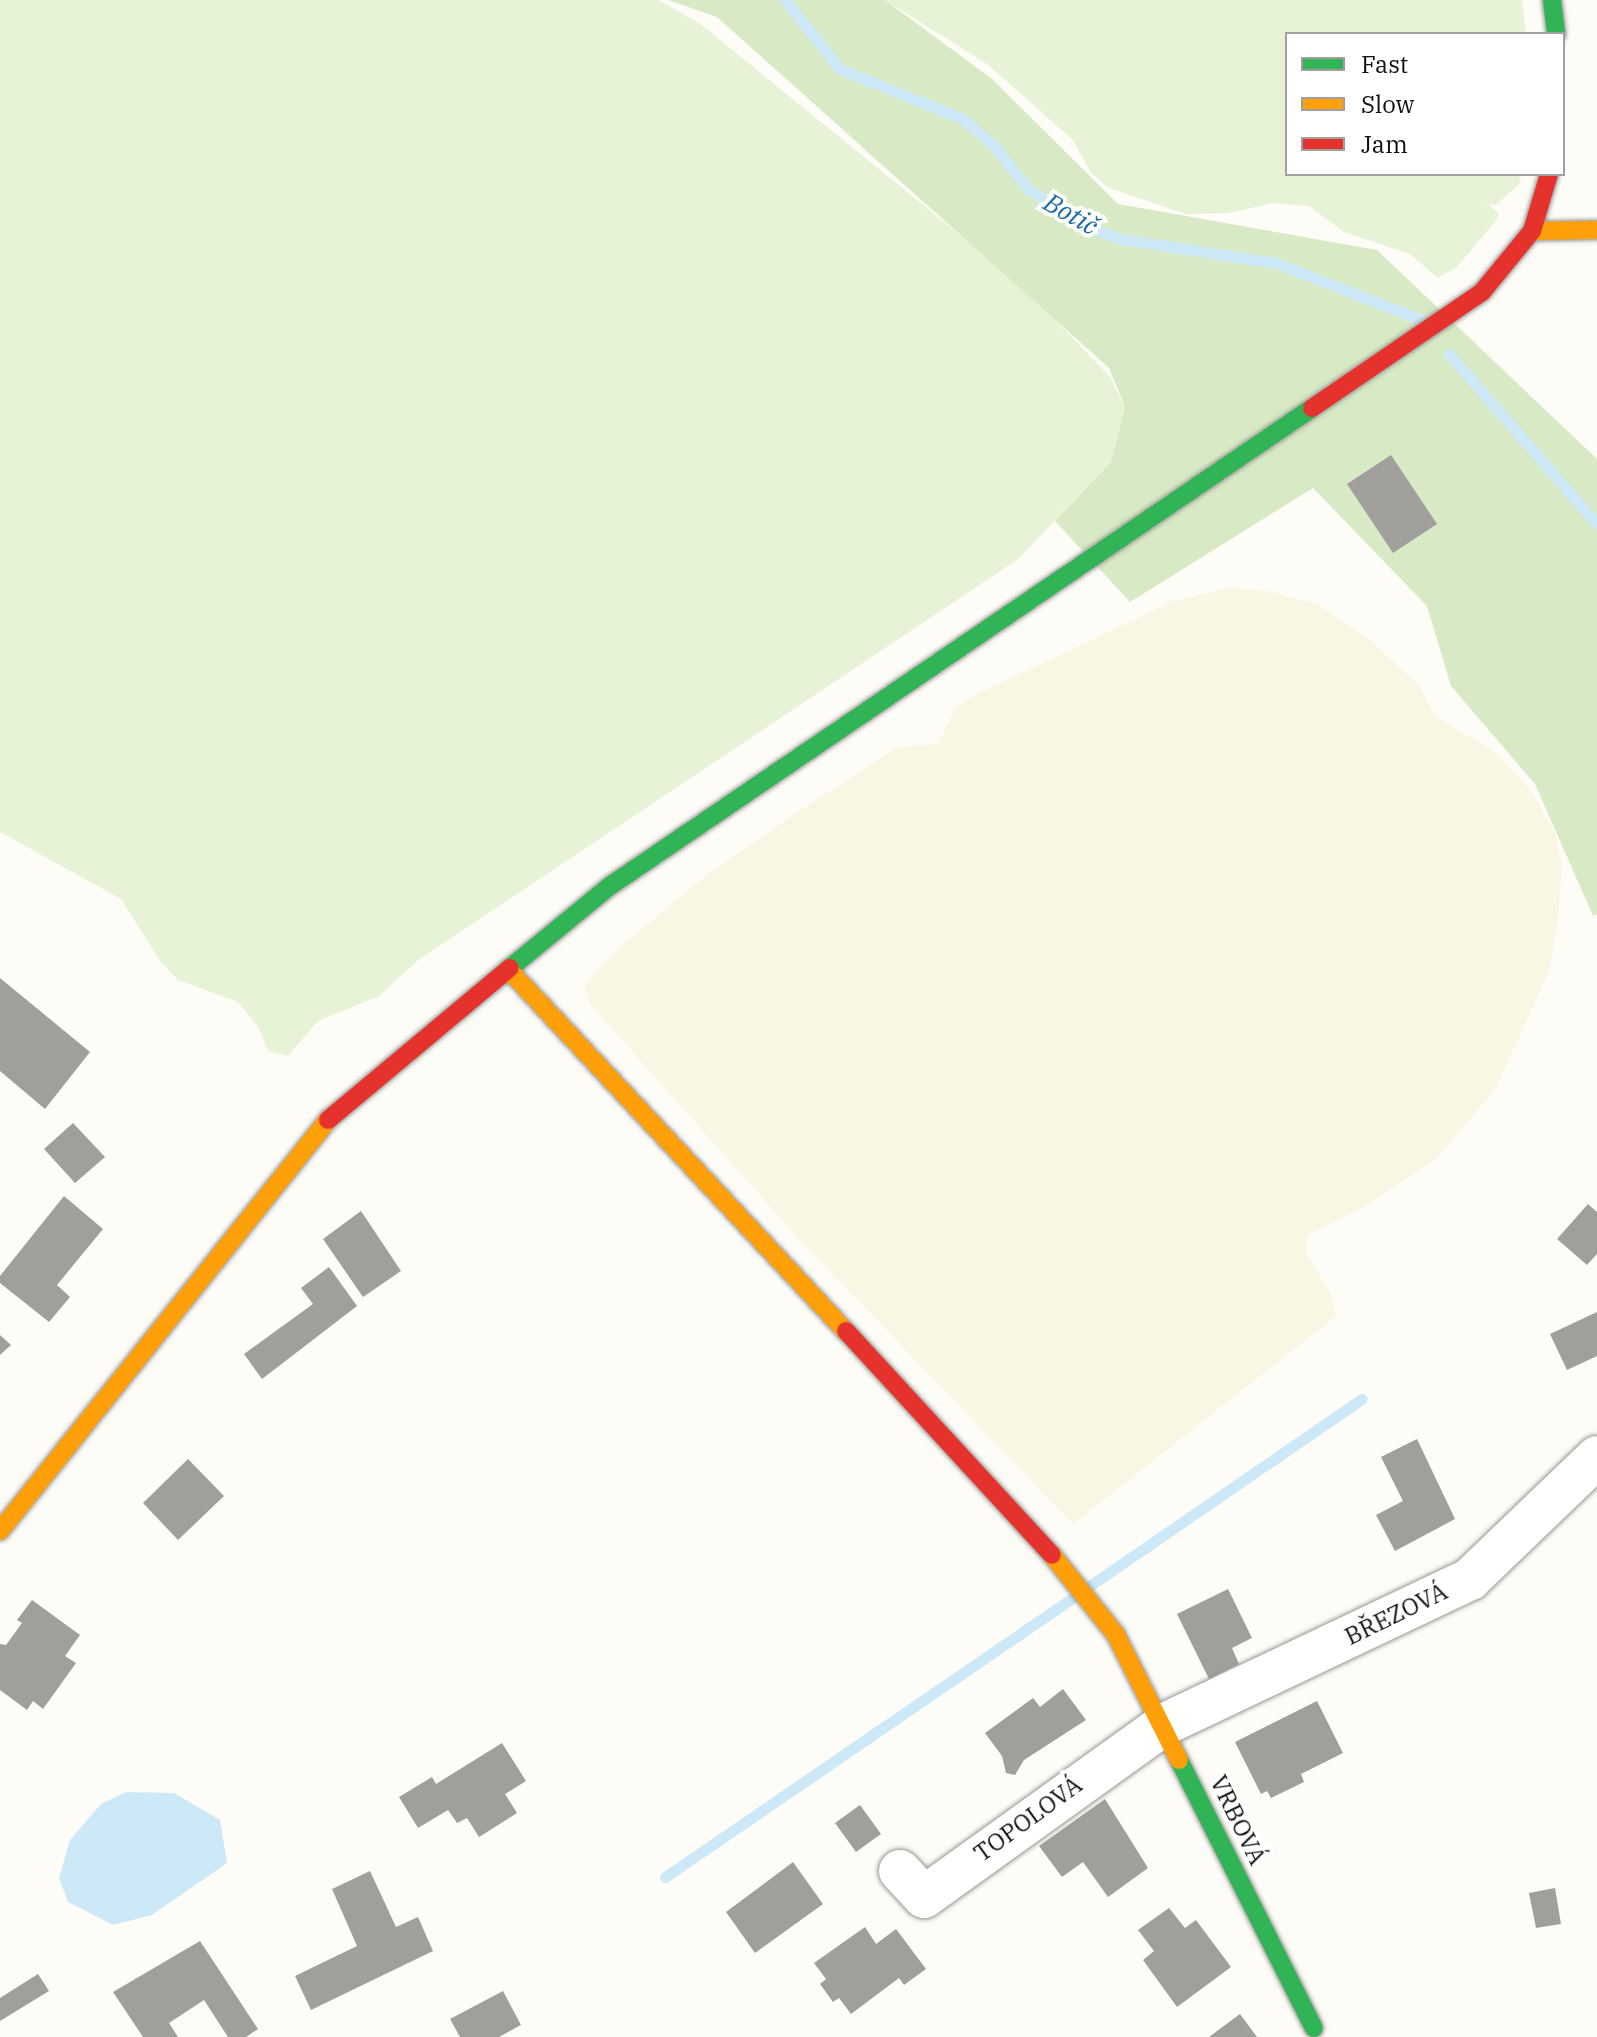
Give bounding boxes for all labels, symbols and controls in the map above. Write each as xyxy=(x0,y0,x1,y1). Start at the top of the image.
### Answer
legend xyxy=(1285,32,1565,176)
text: Fast xyxy=(1361,48,1408,80)
text: Slow xyxy=(1361,88,1414,120)
text: Jam xyxy=(1361,128,1408,160)
water label: Botič xyxy=(1038,187,1104,241)
street label: BŘEZOVÁ xyxy=(1340,1577,1452,1651)
street label: TOPOLOVÁ xyxy=(968,1770,1088,1868)
street label: VRBOVÁ xyxy=(1204,1771,1272,1869)

